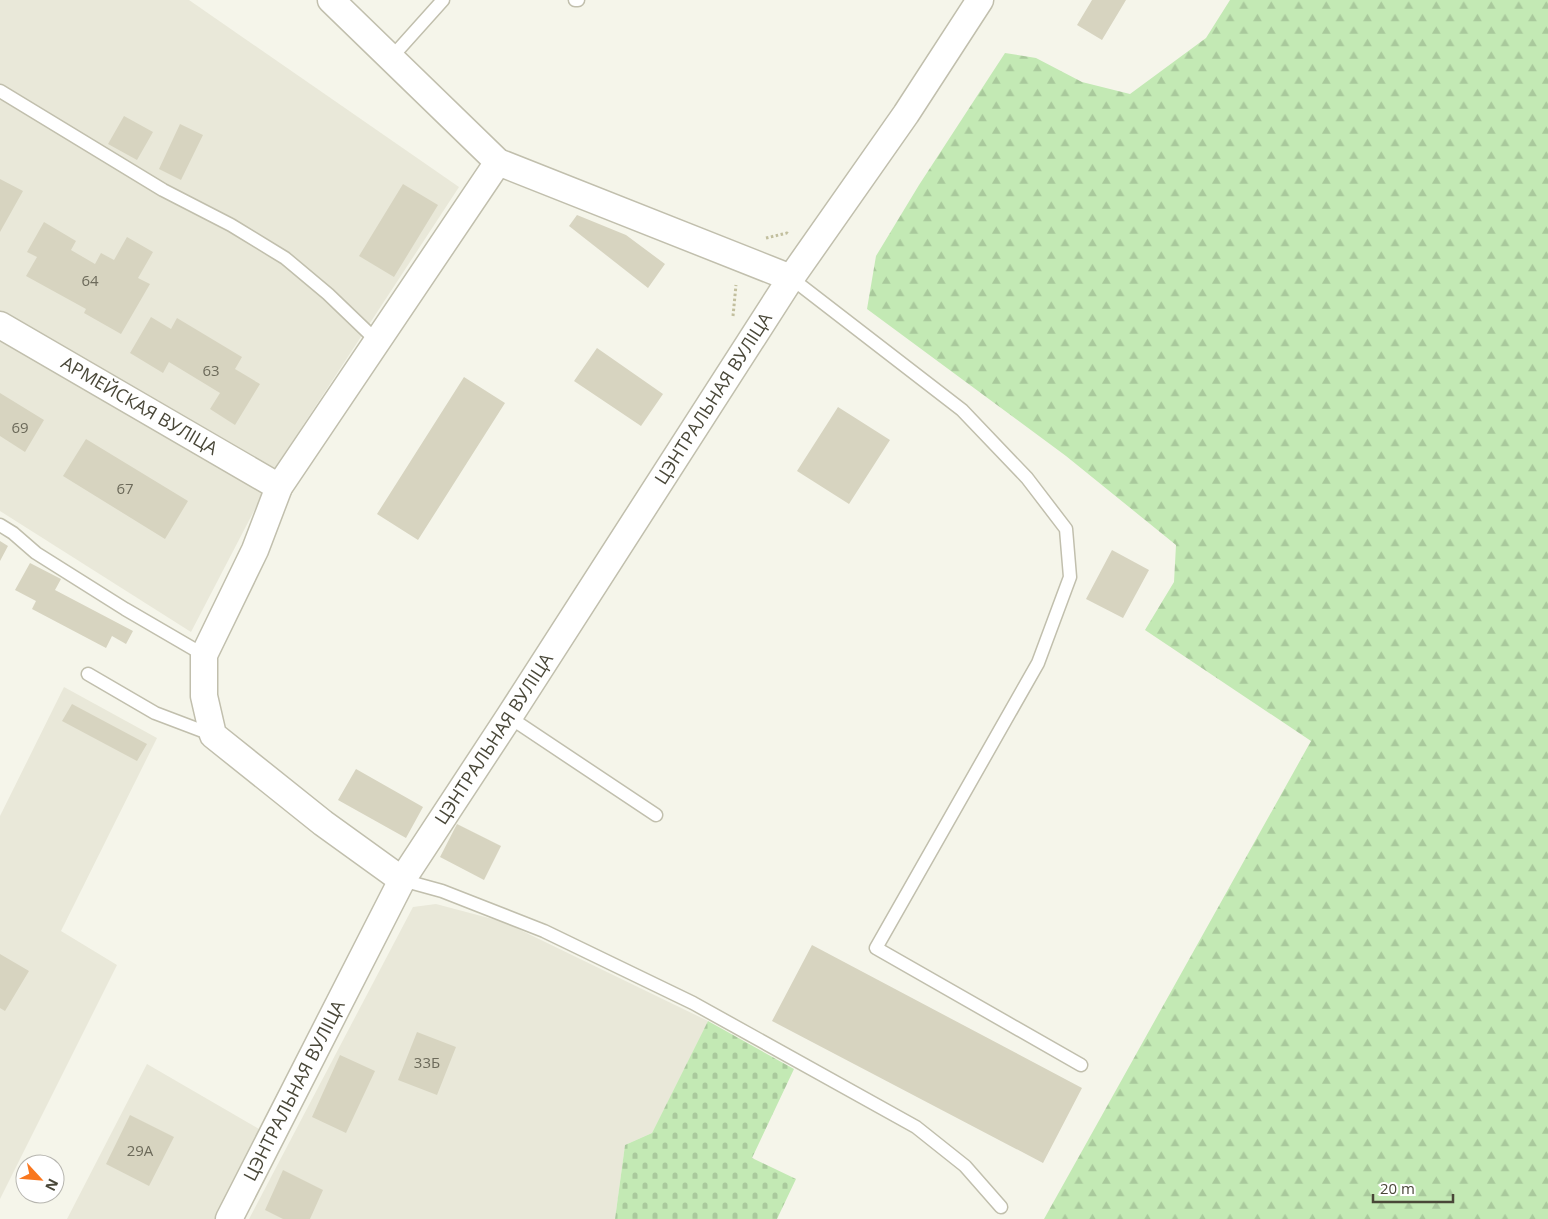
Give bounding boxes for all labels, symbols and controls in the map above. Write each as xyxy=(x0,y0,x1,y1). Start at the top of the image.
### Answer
house number: 64 xyxy=(81,270,99,290)
street label: ЦЭНТРАЛЬНАЯ ВУЛІЦА xyxy=(649,307,777,489)
street label: АРМЕЙСКАЯ ВУЛІЦА xyxy=(57,350,223,460)
house number: 63 xyxy=(202,360,220,380)
house number: 69 xyxy=(11,417,29,437)
house number: 67 xyxy=(116,478,134,498)
street label: ЦЭНТРАЛЬНАЯ ВУЛІЦА xyxy=(429,648,558,829)
street label: ЦЭНТРАЛЬНАЯ ВУЛІЦА xyxy=(237,995,350,1185)
house number: 33Б xyxy=(414,1052,440,1072)
house number: 29А xyxy=(127,1140,154,1160)
north arrow xyxy=(15,1154,65,1204)
scale bar xyxy=(1373,1172,1453,1204)
text: N xyxy=(41,1176,63,1194)
text: 20 m xyxy=(1380,1178,1415,1198)

